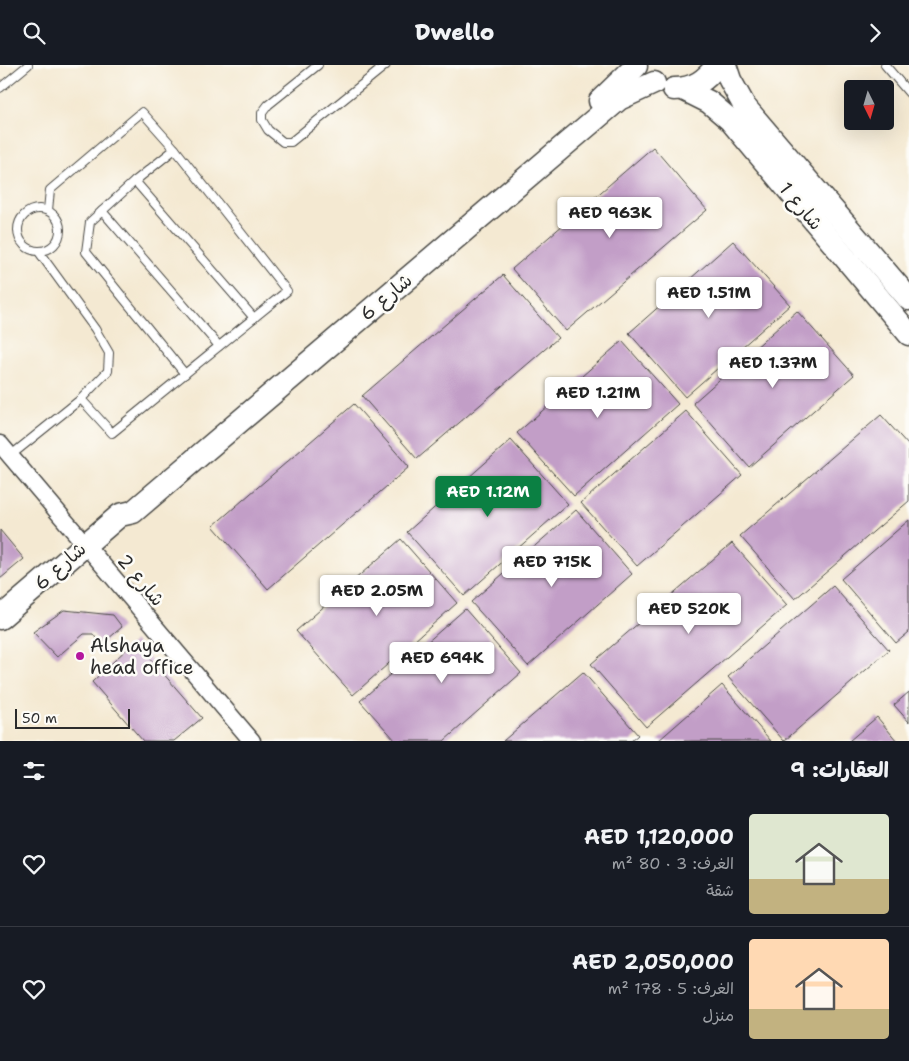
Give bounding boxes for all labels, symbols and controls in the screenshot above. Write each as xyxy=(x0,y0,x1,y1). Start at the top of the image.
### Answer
text: Dwello xyxy=(415,18,494,47)
icon: search xyxy=(20,19,48,47)
icon: forward xyxy=(861,19,889,47)
north arrow xyxy=(844,80,894,130)
map controls xyxy=(844,80,894,130)
street label: شارع 1 xyxy=(773,177,828,236)
pin: AED 963K xyxy=(558,197,662,239)
text: AED 963K xyxy=(568,202,652,223)
street label: شارع 6 xyxy=(355,268,418,327)
pin: AED 1.51M xyxy=(652,277,766,319)
text: AED 1.51M xyxy=(667,282,751,303)
pin: AED 1.37M xyxy=(716,347,830,389)
text: AED 1.37M xyxy=(729,352,817,373)
pin: AED 1.21M xyxy=(541,377,655,419)
text: AED 1.21M xyxy=(556,382,640,403)
pin: AED 1.12M xyxy=(431,475,545,518)
text: AED 1.12M xyxy=(446,481,530,502)
street label: شارع 6 xyxy=(29,537,92,596)
pin: AED 715K xyxy=(500,545,604,588)
street label: شارع 2 xyxy=(111,549,170,612)
text: AED 715K xyxy=(513,551,591,572)
pin: AED 2.05M xyxy=(320,575,434,617)
text: AED 2.05M xyxy=(331,580,423,601)
pin: AED 520K xyxy=(637,593,741,635)
text: AED 520K xyxy=(648,598,730,619)
place label: Alshaya head office xyxy=(90,633,193,680)
pin: AED 694K xyxy=(390,641,494,684)
text: AED 694K xyxy=(400,647,484,668)
marker: Alshaya head office xyxy=(74,650,86,662)
scale bar xyxy=(15,706,130,729)
text: 50 m xyxy=(22,709,57,727)
text: العقارات: 9 xyxy=(790,756,889,784)
icon: filters xyxy=(20,757,48,785)
text: AED 1,120,000 xyxy=(584,823,734,851)
icon: home xyxy=(789,834,849,894)
icon: heart xyxy=(20,850,48,878)
text: الغرف: 3 · 80 m² xyxy=(612,853,734,874)
text: شقة xyxy=(706,880,734,901)
text: AED 2,050,000 xyxy=(572,948,734,976)
icon: home xyxy=(789,959,849,1019)
icon: heart xyxy=(20,975,48,1003)
text: الغرف: 5 · 178 m² xyxy=(608,978,734,999)
text: منزل xyxy=(702,1005,734,1026)

